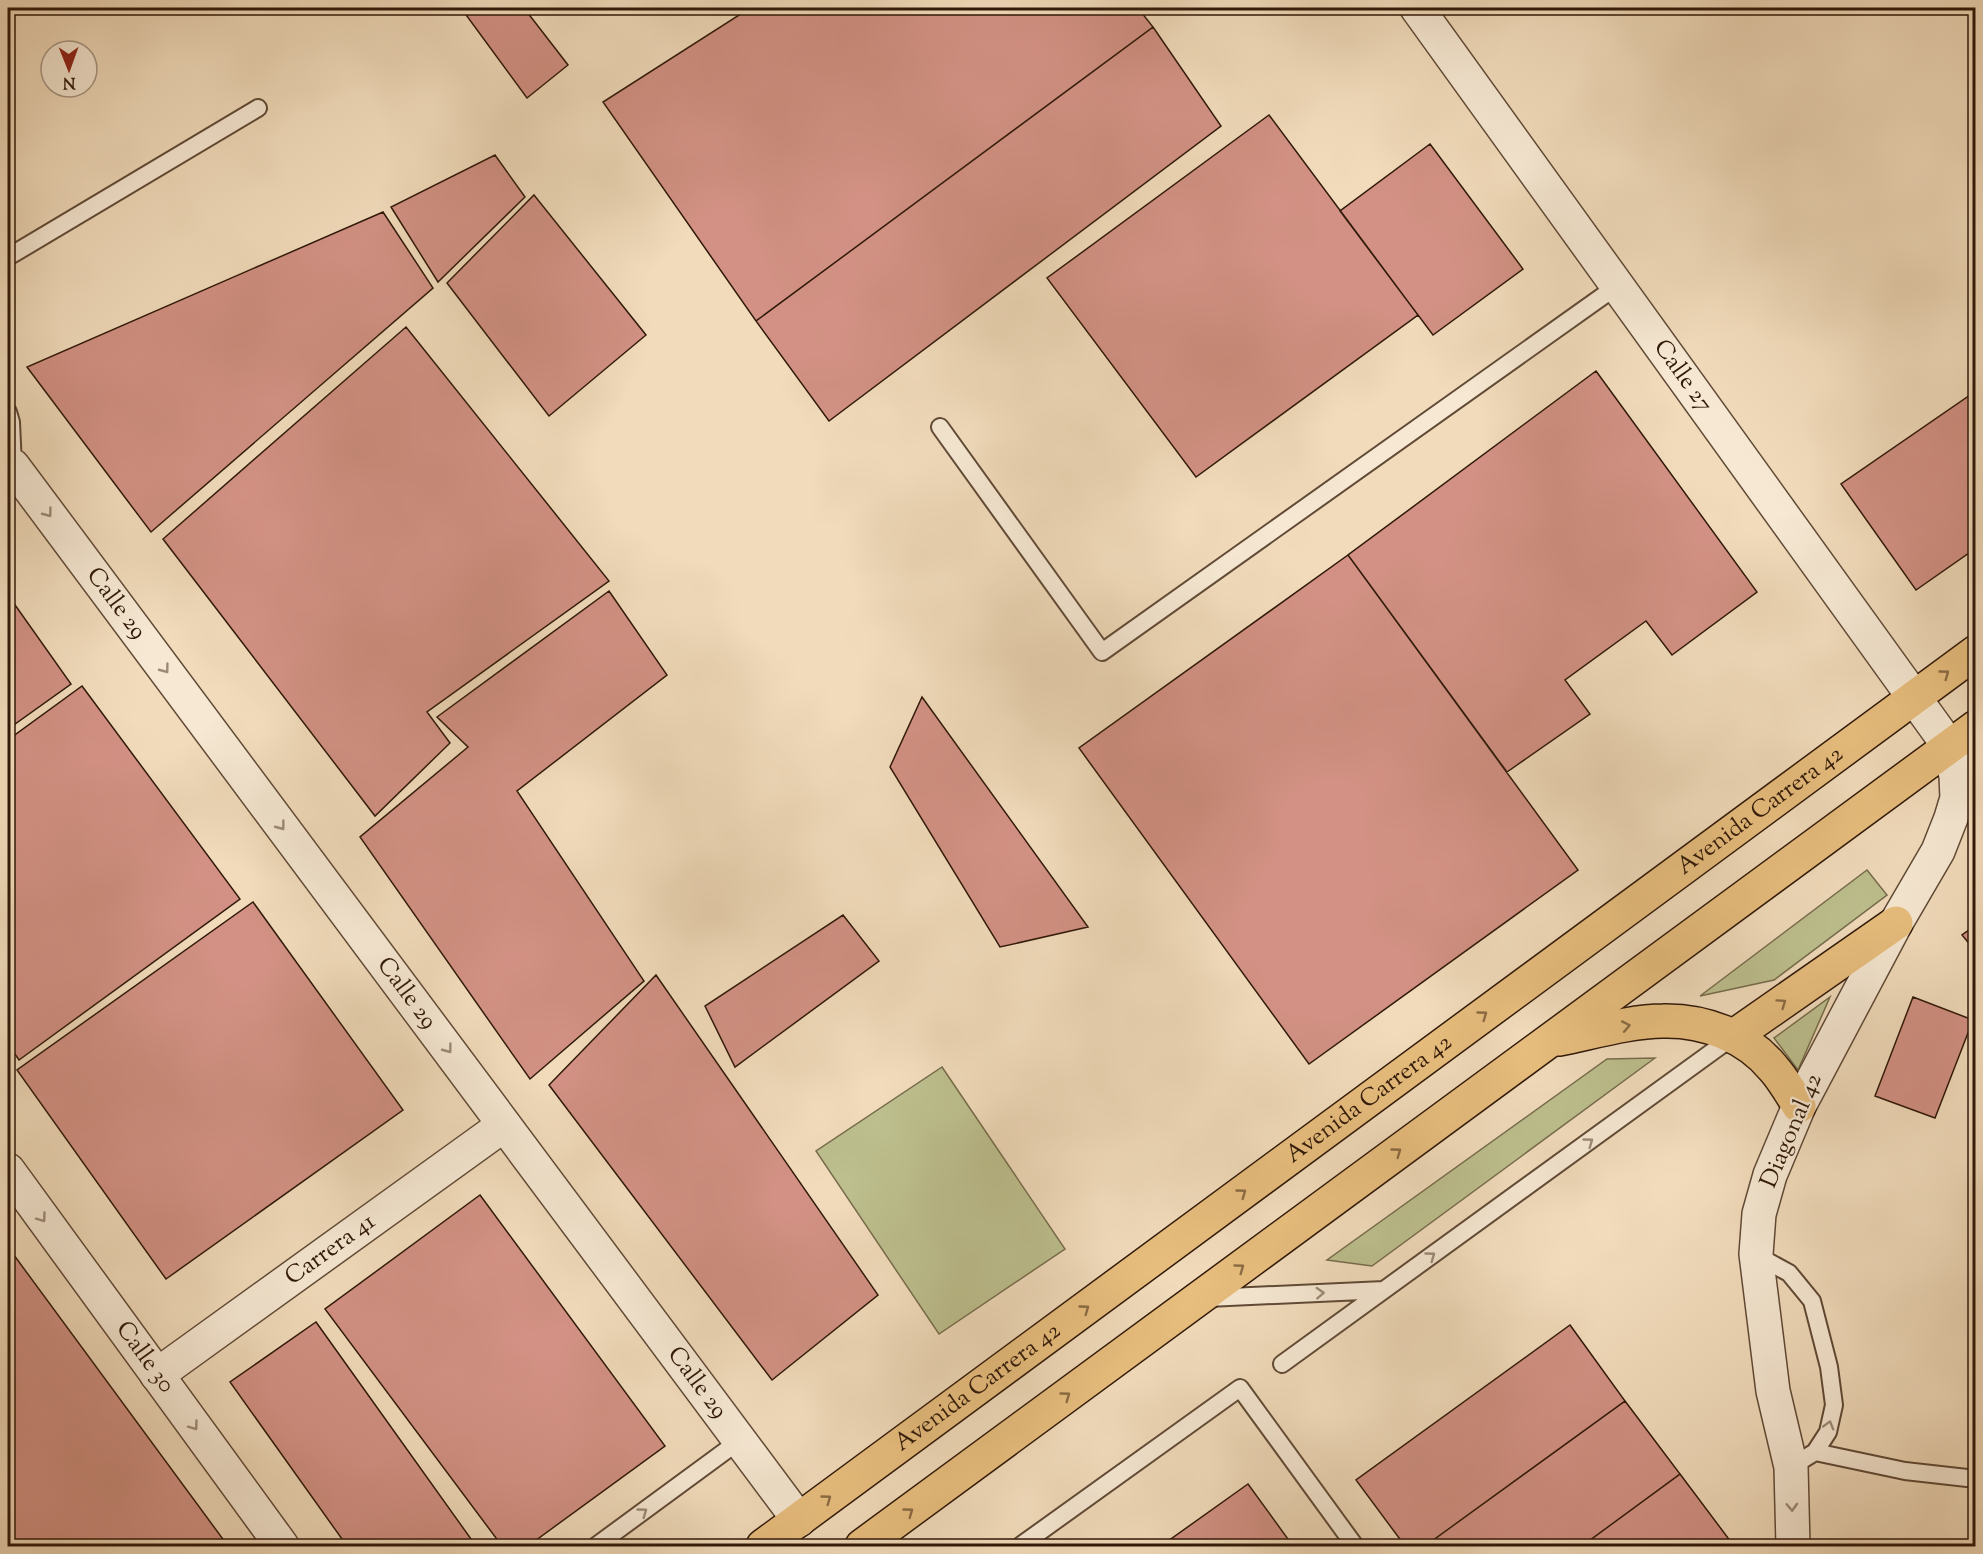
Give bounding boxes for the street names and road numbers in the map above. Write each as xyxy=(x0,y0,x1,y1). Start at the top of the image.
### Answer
street label: Calle 27 xyxy=(1644,333,1720,420)
street label: Calle 29 xyxy=(77,561,154,647)
street label: Avenida Carrera 42 xyxy=(1670,738,1851,884)
street label: Calle 29 xyxy=(368,950,445,1037)
street label: Avenida Carrera 42 xyxy=(1279,1026,1459,1172)
street label: Diagonal 42 xyxy=(1753,1068,1831,1194)
street label: Carrera 41 xyxy=(278,1206,383,1294)
street label: Calle 30 xyxy=(107,1314,182,1401)
street label: Avenida Carrera 42 xyxy=(888,1315,1068,1460)
street label: Calle 29 xyxy=(659,1340,735,1426)

